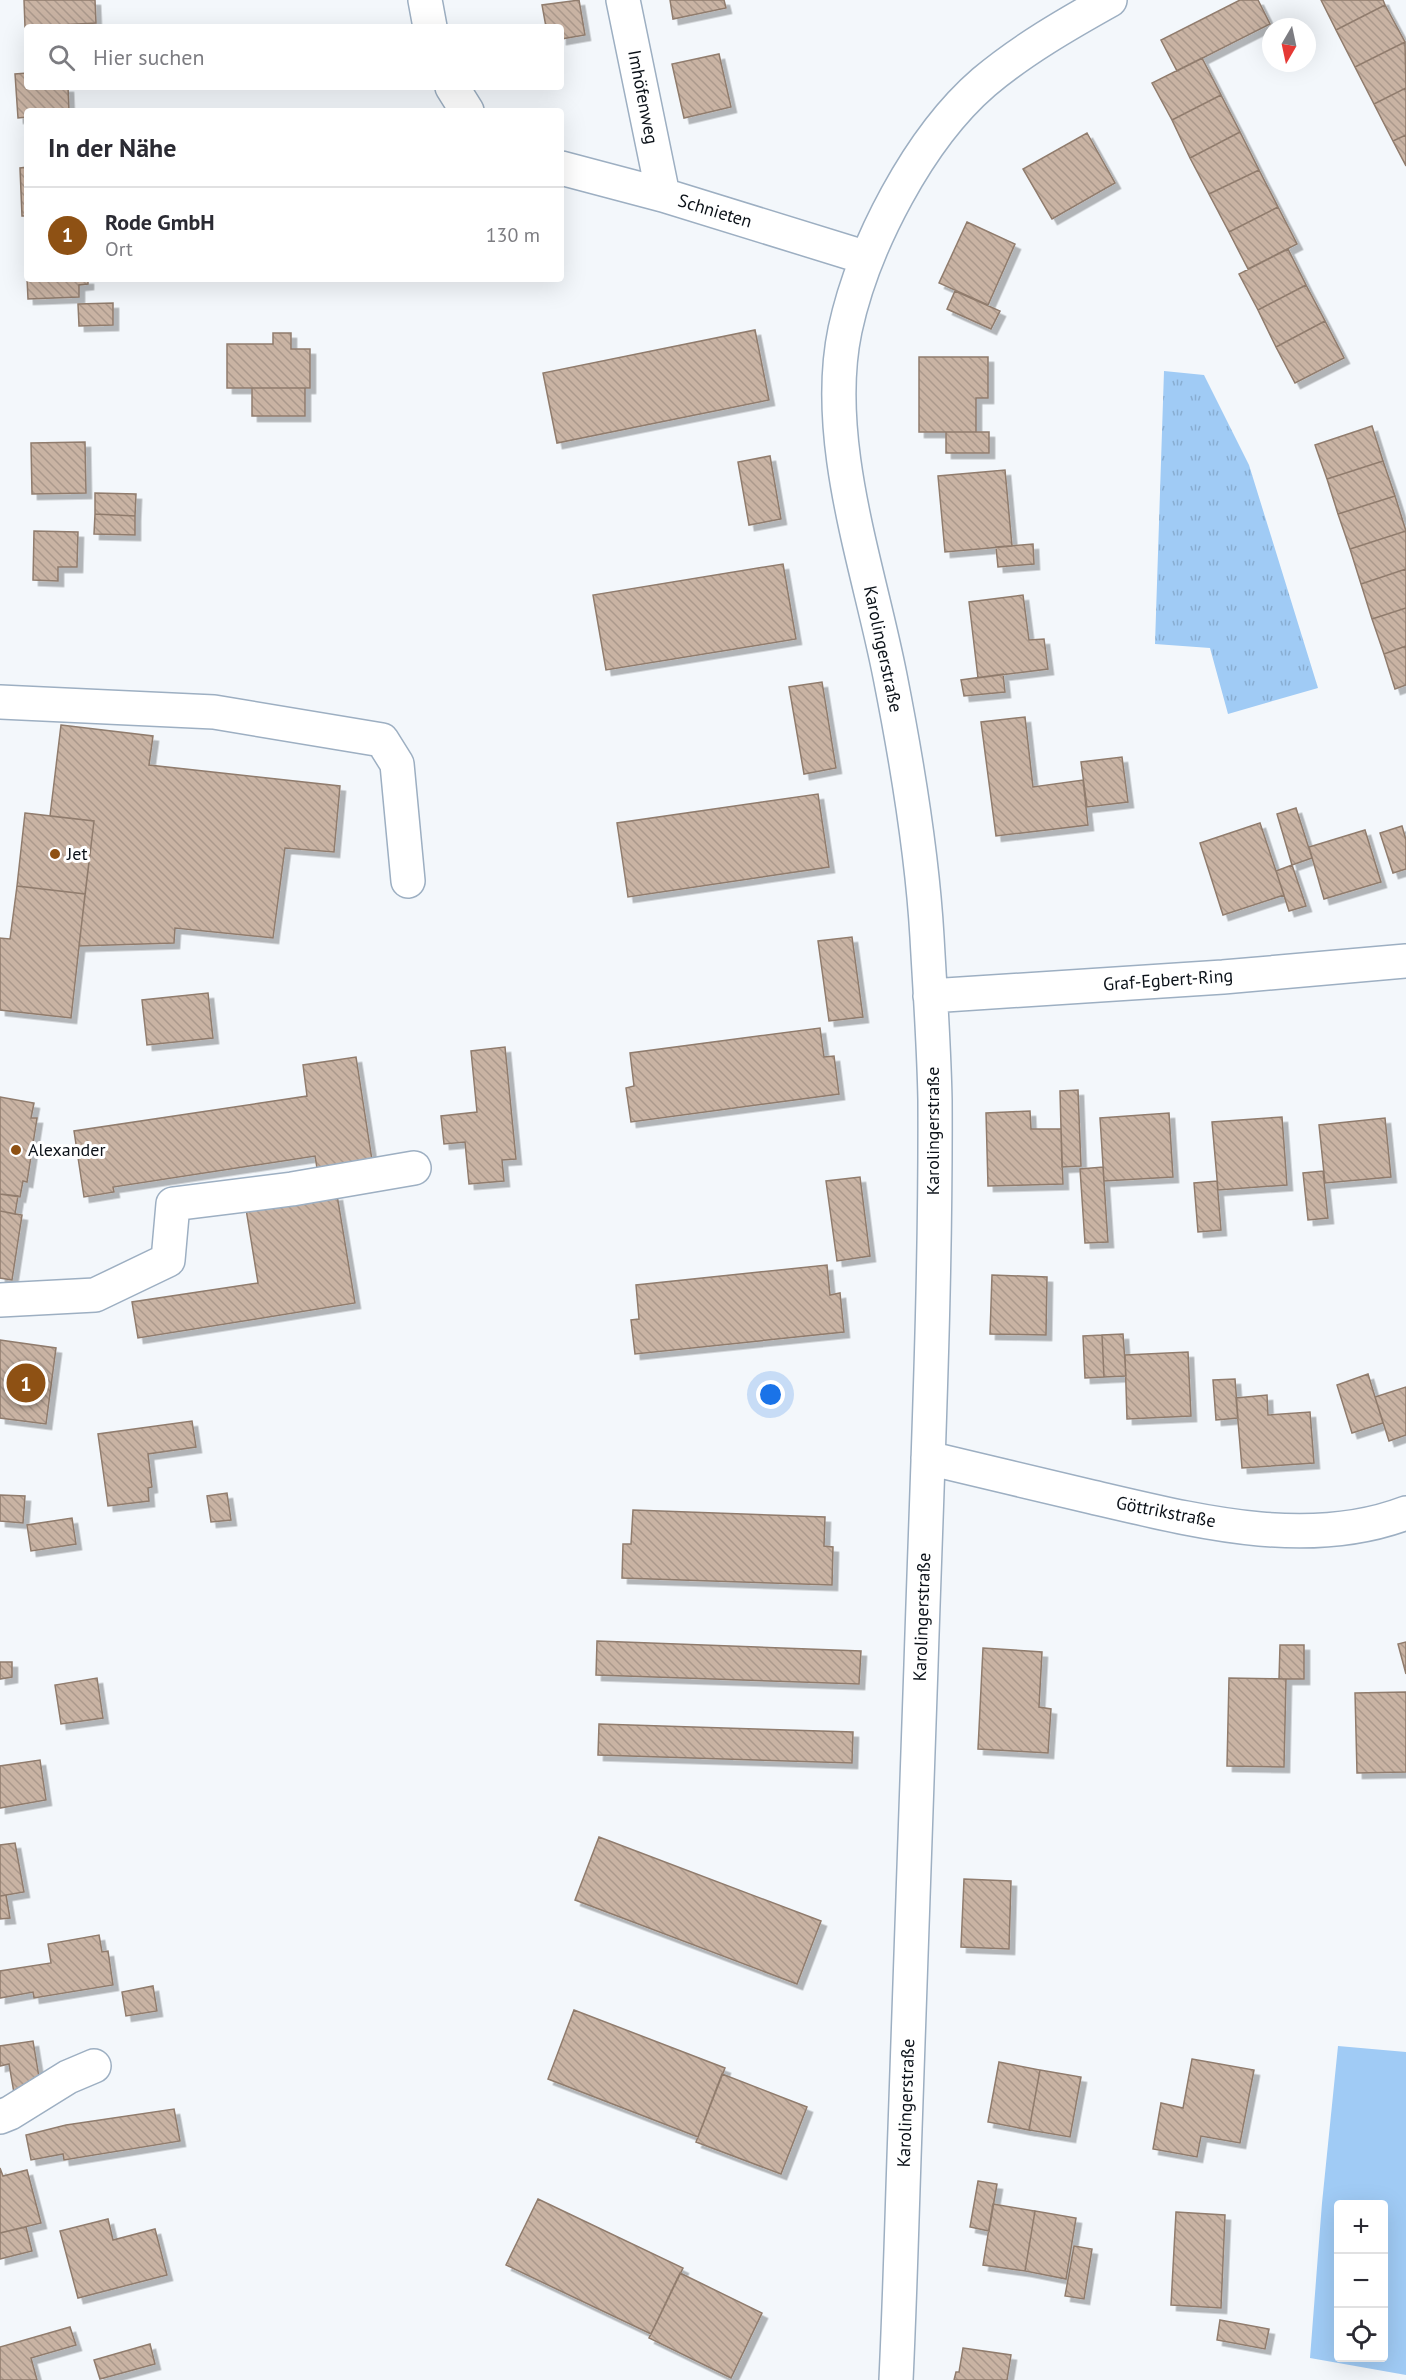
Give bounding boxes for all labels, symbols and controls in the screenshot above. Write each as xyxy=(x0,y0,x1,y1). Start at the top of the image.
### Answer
north arrow xyxy=(1262,18,1316,72)
search box xyxy=(24,24,564,90)
icon: search xyxy=(45,41,78,74)
text: Hier suchen xyxy=(93,43,205,71)
street label: Imhöfenweg xyxy=(623,48,664,146)
text: In der Nähe xyxy=(48,131,176,164)
street label: Schnieten xyxy=(675,188,755,233)
text: Rode GmbH xyxy=(105,208,215,236)
text: 1 xyxy=(62,222,73,248)
text: 130 m xyxy=(486,222,540,248)
text: Ort xyxy=(105,236,133,262)
street label: Karolingerstraße xyxy=(859,584,908,714)
place label: Jet xyxy=(66,842,87,865)
marker: Jet xyxy=(48,847,62,861)
street label: Graf-Egbert-Ring xyxy=(1102,963,1234,996)
street label: Karolingerstraße xyxy=(921,1067,944,1195)
place label: Alexander xyxy=(28,1138,106,1161)
marker: Alexander xyxy=(9,1143,23,1157)
pin: 1 xyxy=(6,1360,46,1406)
your location xyxy=(756,1380,785,1409)
street label: Göttrikstraße xyxy=(1114,1491,1218,1532)
street label: Karolingerstraße xyxy=(908,1552,935,1682)
street label: Karolingerstraße xyxy=(892,2038,919,2168)
map controls xyxy=(1334,2200,1388,2362)
button: + xyxy=(1334,2200,1388,2254)
button: − xyxy=(1334,2254,1388,2308)
button: locate xyxy=(1334,2308,1388,2362)

